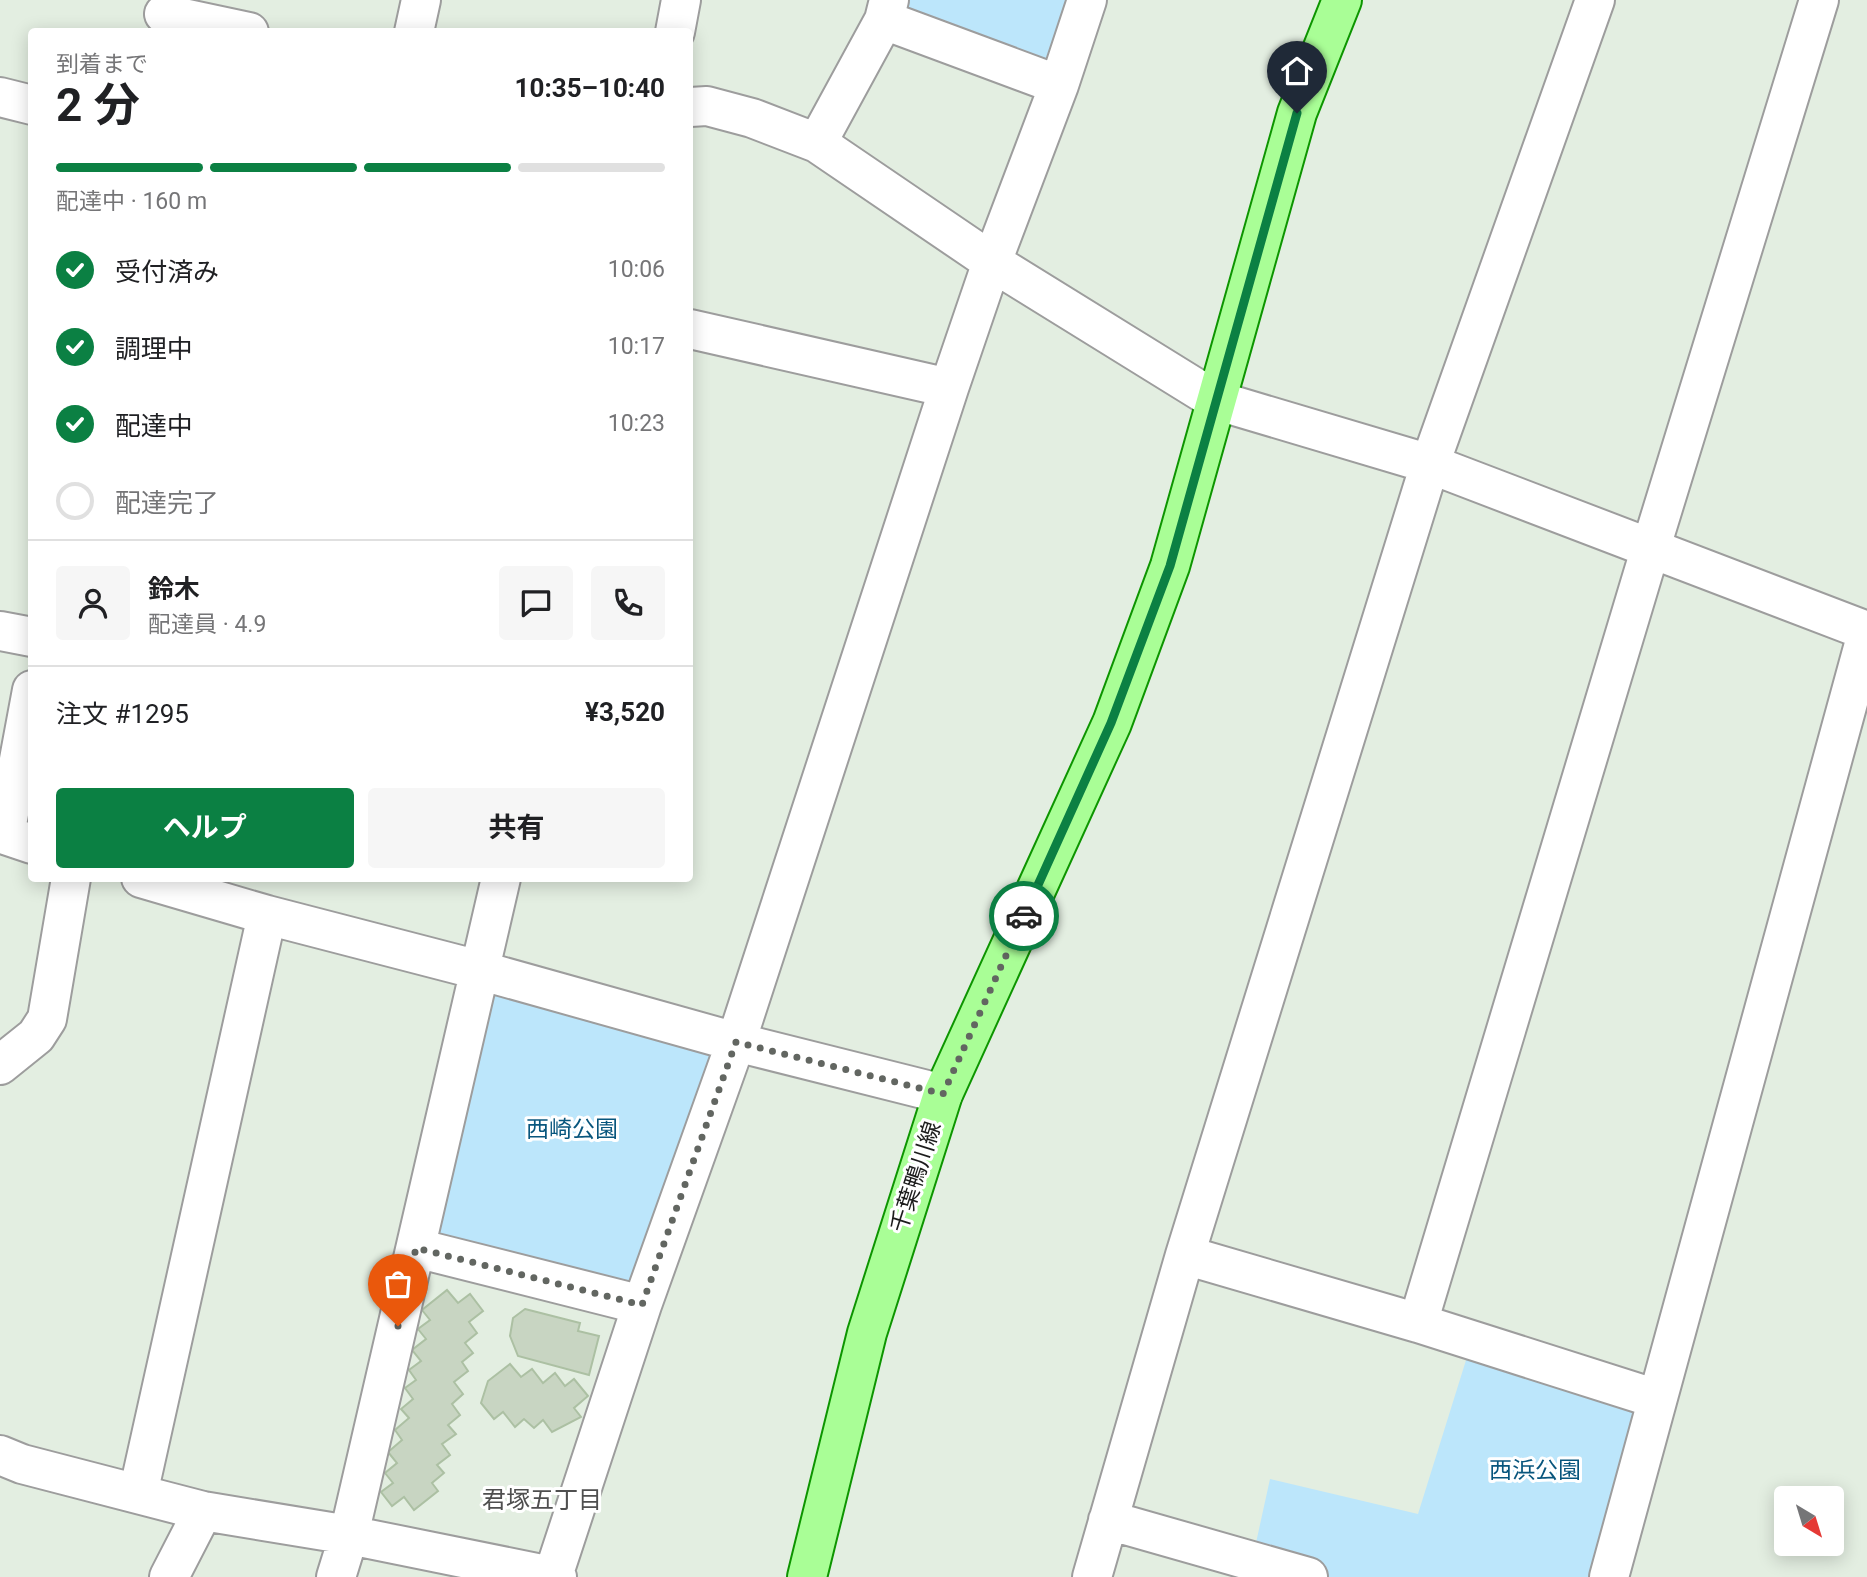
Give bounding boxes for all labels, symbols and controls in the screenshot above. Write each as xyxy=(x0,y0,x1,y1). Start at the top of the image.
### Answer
pin xyxy=(1267,41,1327,113)
text: 到着まで xyxy=(56,51,148,78)
icon: home xyxy=(1278,52,1316,90)
text: 10:35–10:40 xyxy=(515,73,665,103)
text: 2 分 xyxy=(56,78,140,132)
text: 配達中 · 160 m xyxy=(56,188,207,215)
icon: check xyxy=(56,251,94,289)
text: 10:06 xyxy=(608,256,665,283)
text: 受付済み xyxy=(115,257,219,287)
icon: check xyxy=(56,328,94,366)
text: 10:17 xyxy=(608,333,665,360)
text: 調理中 xyxy=(115,334,193,364)
icon: check xyxy=(56,405,94,443)
text: 10:23 xyxy=(608,410,665,437)
text: 配達中 xyxy=(115,411,193,441)
text: 配達完了 xyxy=(115,488,219,518)
button: person xyxy=(56,566,130,640)
button: chat xyxy=(499,566,573,640)
button: phone xyxy=(591,566,665,640)
text: 鈴木 xyxy=(148,574,200,604)
text: 配達員 · 4.9 xyxy=(148,611,266,638)
text: ¥3,520 xyxy=(585,697,665,727)
text: 注文 #1295 xyxy=(56,699,189,729)
button: ヘルプ xyxy=(56,788,354,868)
button: 共有 xyxy=(368,788,665,868)
courier xyxy=(989,881,1059,951)
icon: car xyxy=(1005,897,1043,935)
park label: 西崎公園 xyxy=(526,1116,618,1143)
street label: 千葉鴨川線 xyxy=(885,1118,947,1236)
pin xyxy=(368,1254,428,1326)
icon: bag xyxy=(379,1265,417,1303)
park label: 西浜公園 xyxy=(1489,1457,1581,1484)
district label: 君塚五丁目 xyxy=(482,1486,602,1514)
north arrow xyxy=(1774,1486,1844,1556)
map controls xyxy=(1774,1486,1844,1556)

